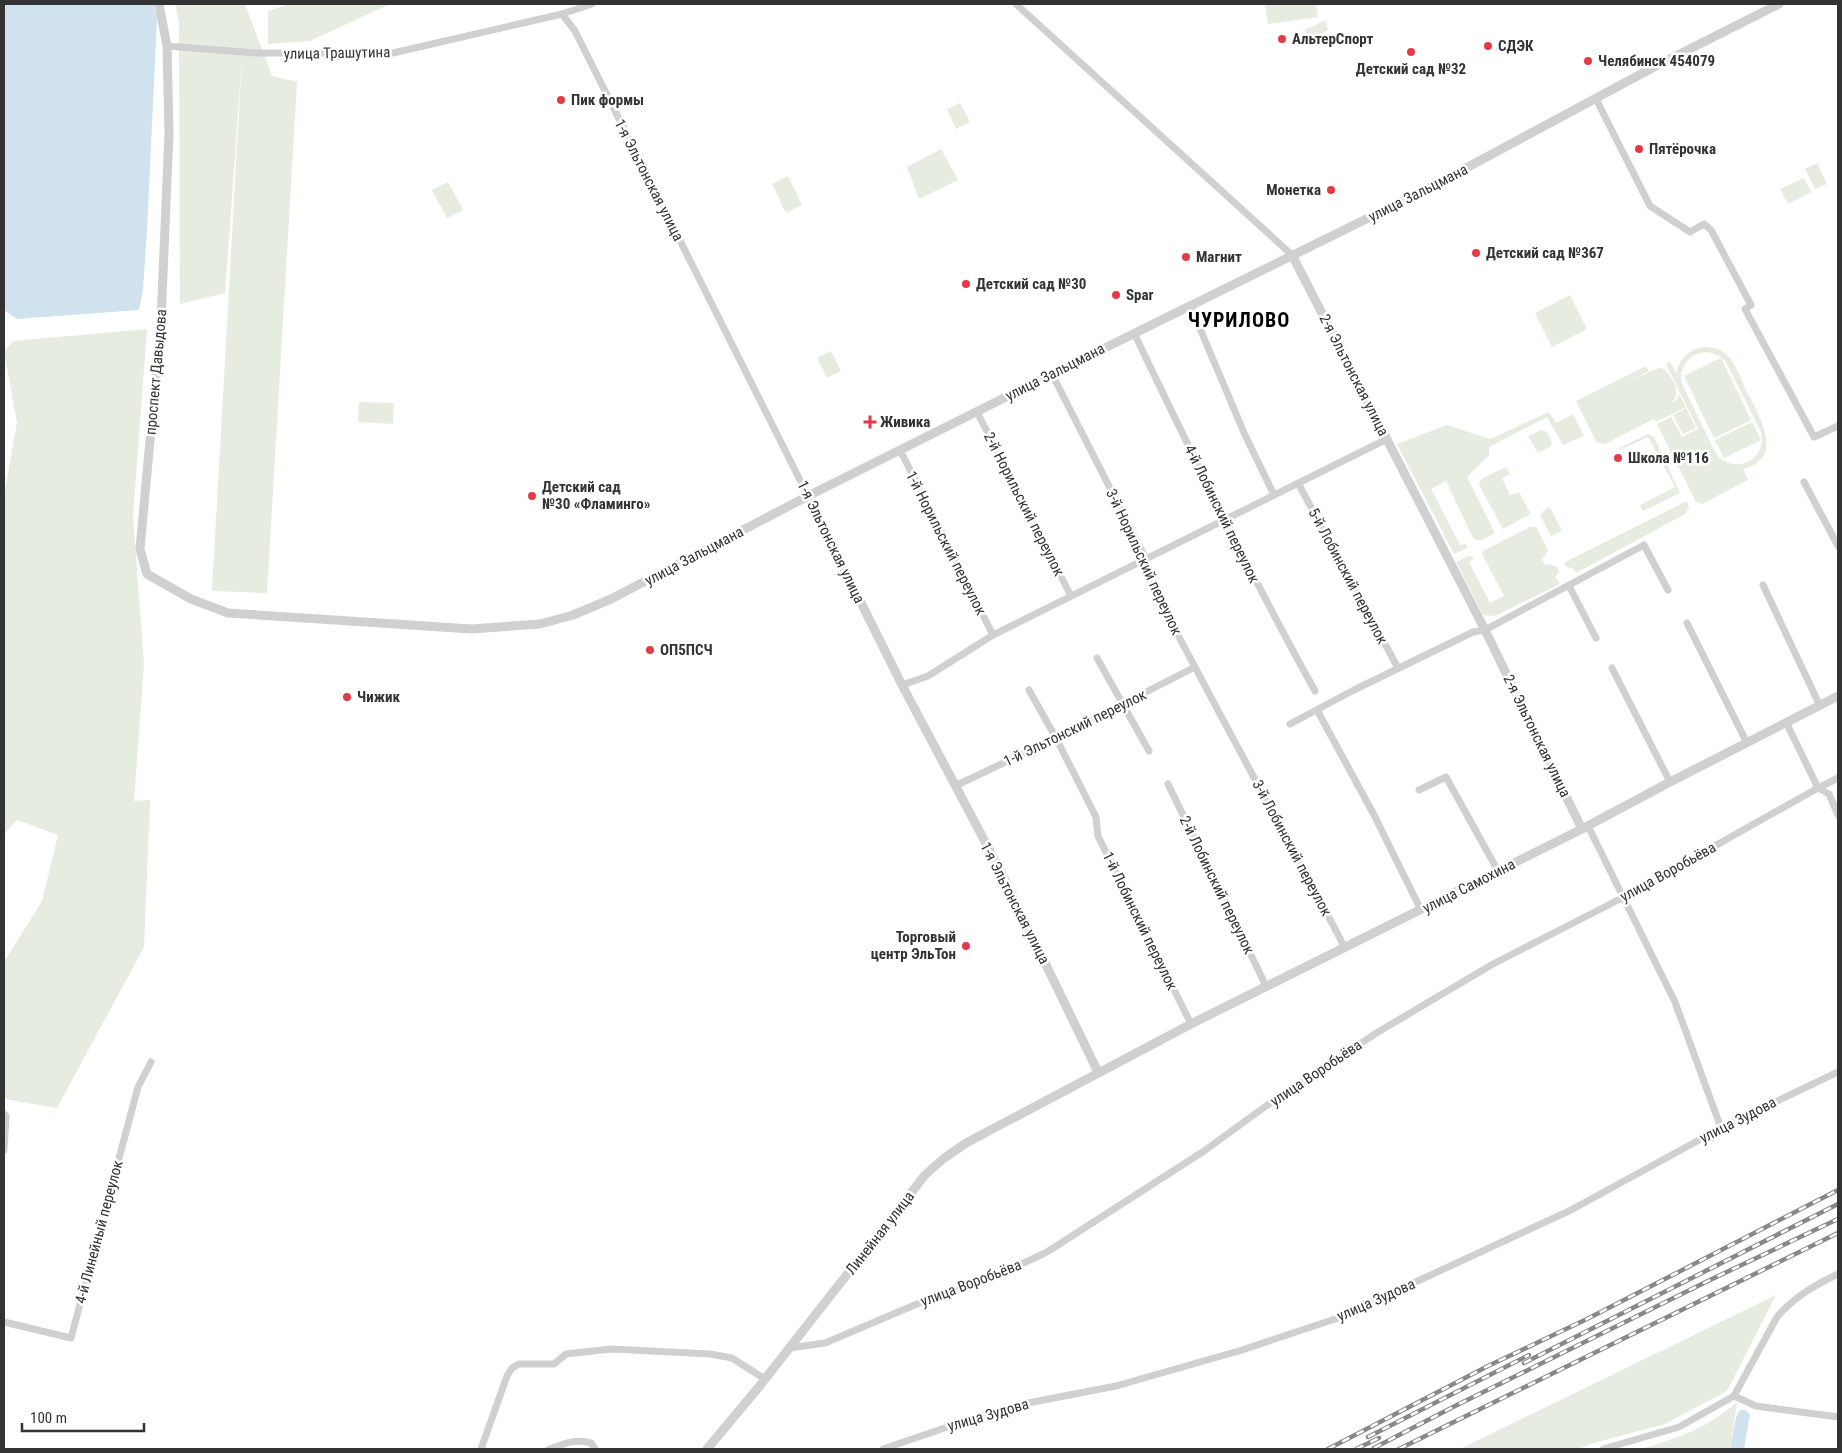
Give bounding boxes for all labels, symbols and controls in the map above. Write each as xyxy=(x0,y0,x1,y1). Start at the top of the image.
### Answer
place label: АльтерСпорт xyxy=(1292,30,1373,48)
marker: АльтерСпорт xyxy=(1276,33,1288,45)
place label: СДЭК xyxy=(1498,37,1534,55)
marker: СДЭК xyxy=(1482,40,1494,52)
street label: улица Трашутина xyxy=(284,43,390,63)
marker: Детский сад №32 xyxy=(1405,46,1417,58)
place label: Челябинск 454079 xyxy=(1598,52,1715,70)
marker: Челябинск 454079 xyxy=(1582,55,1594,67)
place label: Детский сад №32 xyxy=(1356,60,1466,78)
place label: Пик формы xyxy=(571,91,644,109)
marker: Пик формы xyxy=(555,94,567,106)
street label: 1-я Эльтонская улица xyxy=(610,116,688,244)
place label: Пятёрочка xyxy=(1649,140,1716,158)
marker: Пятёрочка xyxy=(1633,143,1645,155)
street label: улица Зальцмана xyxy=(1365,160,1471,226)
place label: Монетка xyxy=(1266,181,1321,199)
marker: Монетка xyxy=(1325,184,1337,196)
place label: Детский сад №367 xyxy=(1486,244,1604,262)
marker: Детский сад №367 xyxy=(1470,247,1482,259)
place label: Магнит xyxy=(1196,248,1242,266)
marker: Магнит xyxy=(1180,251,1192,263)
place label: Детский сад №30 xyxy=(976,275,1086,293)
marker: Детский сад №30 xyxy=(960,278,972,290)
place label: Spar xyxy=(1126,286,1154,304)
marker: Spar xyxy=(1110,289,1122,301)
street label: проспект Давыдова xyxy=(142,308,170,436)
district label: ЧУРИЛОВО xyxy=(1188,308,1290,332)
street label: 2-я Эльтонская улица xyxy=(1315,311,1393,439)
street label: улица Зальцмана xyxy=(1002,339,1108,405)
place label: Живика xyxy=(880,413,930,431)
marker: Живика xyxy=(864,416,876,428)
street label: 2-й Норильский переулок xyxy=(980,429,1068,579)
street label: 4-й Лобинский переулок xyxy=(1181,442,1263,586)
place label: Школа №116 xyxy=(1628,449,1709,467)
marker: Школа №116 xyxy=(1612,452,1624,464)
street label: 1-й Норильский переулок xyxy=(902,468,990,618)
place label: Детский сад №30 «Фламинго» xyxy=(542,478,651,513)
street label: 1-я Эльтонская улица xyxy=(793,478,869,606)
street label: 3-й Норильский переулок xyxy=(1102,486,1186,638)
marker: Детский сад №30 «Фламинго» xyxy=(526,490,538,502)
street label: 5-й Лобинский переулок xyxy=(1304,505,1392,647)
street label: улица Зальцмана xyxy=(642,522,746,590)
place label: ОП5ПСЧ xyxy=(660,641,713,659)
marker: ОП5ПСЧ xyxy=(644,644,656,656)
street label: 2-я Эльтонская улица xyxy=(1499,672,1575,800)
street label: 1-й Эльтонский переулок xyxy=(1001,686,1149,770)
place label: Чижик xyxy=(357,688,400,706)
marker: Чижик xyxy=(341,691,353,703)
street label: 3-й Лобинский переулок xyxy=(1248,777,1336,919)
street label: 2-й Лобинский переулок xyxy=(1176,813,1258,957)
street label: улица Воробьёва xyxy=(1617,838,1719,906)
street label: 1-я Эльтонская улица xyxy=(976,839,1054,967)
street label: 1-й Лобинский переулок xyxy=(1099,849,1181,993)
street label: улица Самохина xyxy=(1420,855,1518,917)
place label: Торговый центр ЭльТон xyxy=(871,928,956,963)
marker: Торговый центр ЭльТон xyxy=(960,940,972,952)
street label: улица Воробьёва xyxy=(1267,1036,1365,1110)
street label: улица Зудова xyxy=(1697,1093,1779,1147)
street label: 4-й Линейный переулок xyxy=(71,1158,127,1306)
street label: Линейная улица xyxy=(842,1188,918,1278)
street label: улица Воробьёва xyxy=(918,1256,1024,1310)
street label: улица Зудова xyxy=(1334,1275,1418,1325)
street label: улица Зудова xyxy=(945,1395,1031,1435)
scale bar xyxy=(22,1400,145,1432)
text: 100 m xyxy=(30,1409,67,1427)

